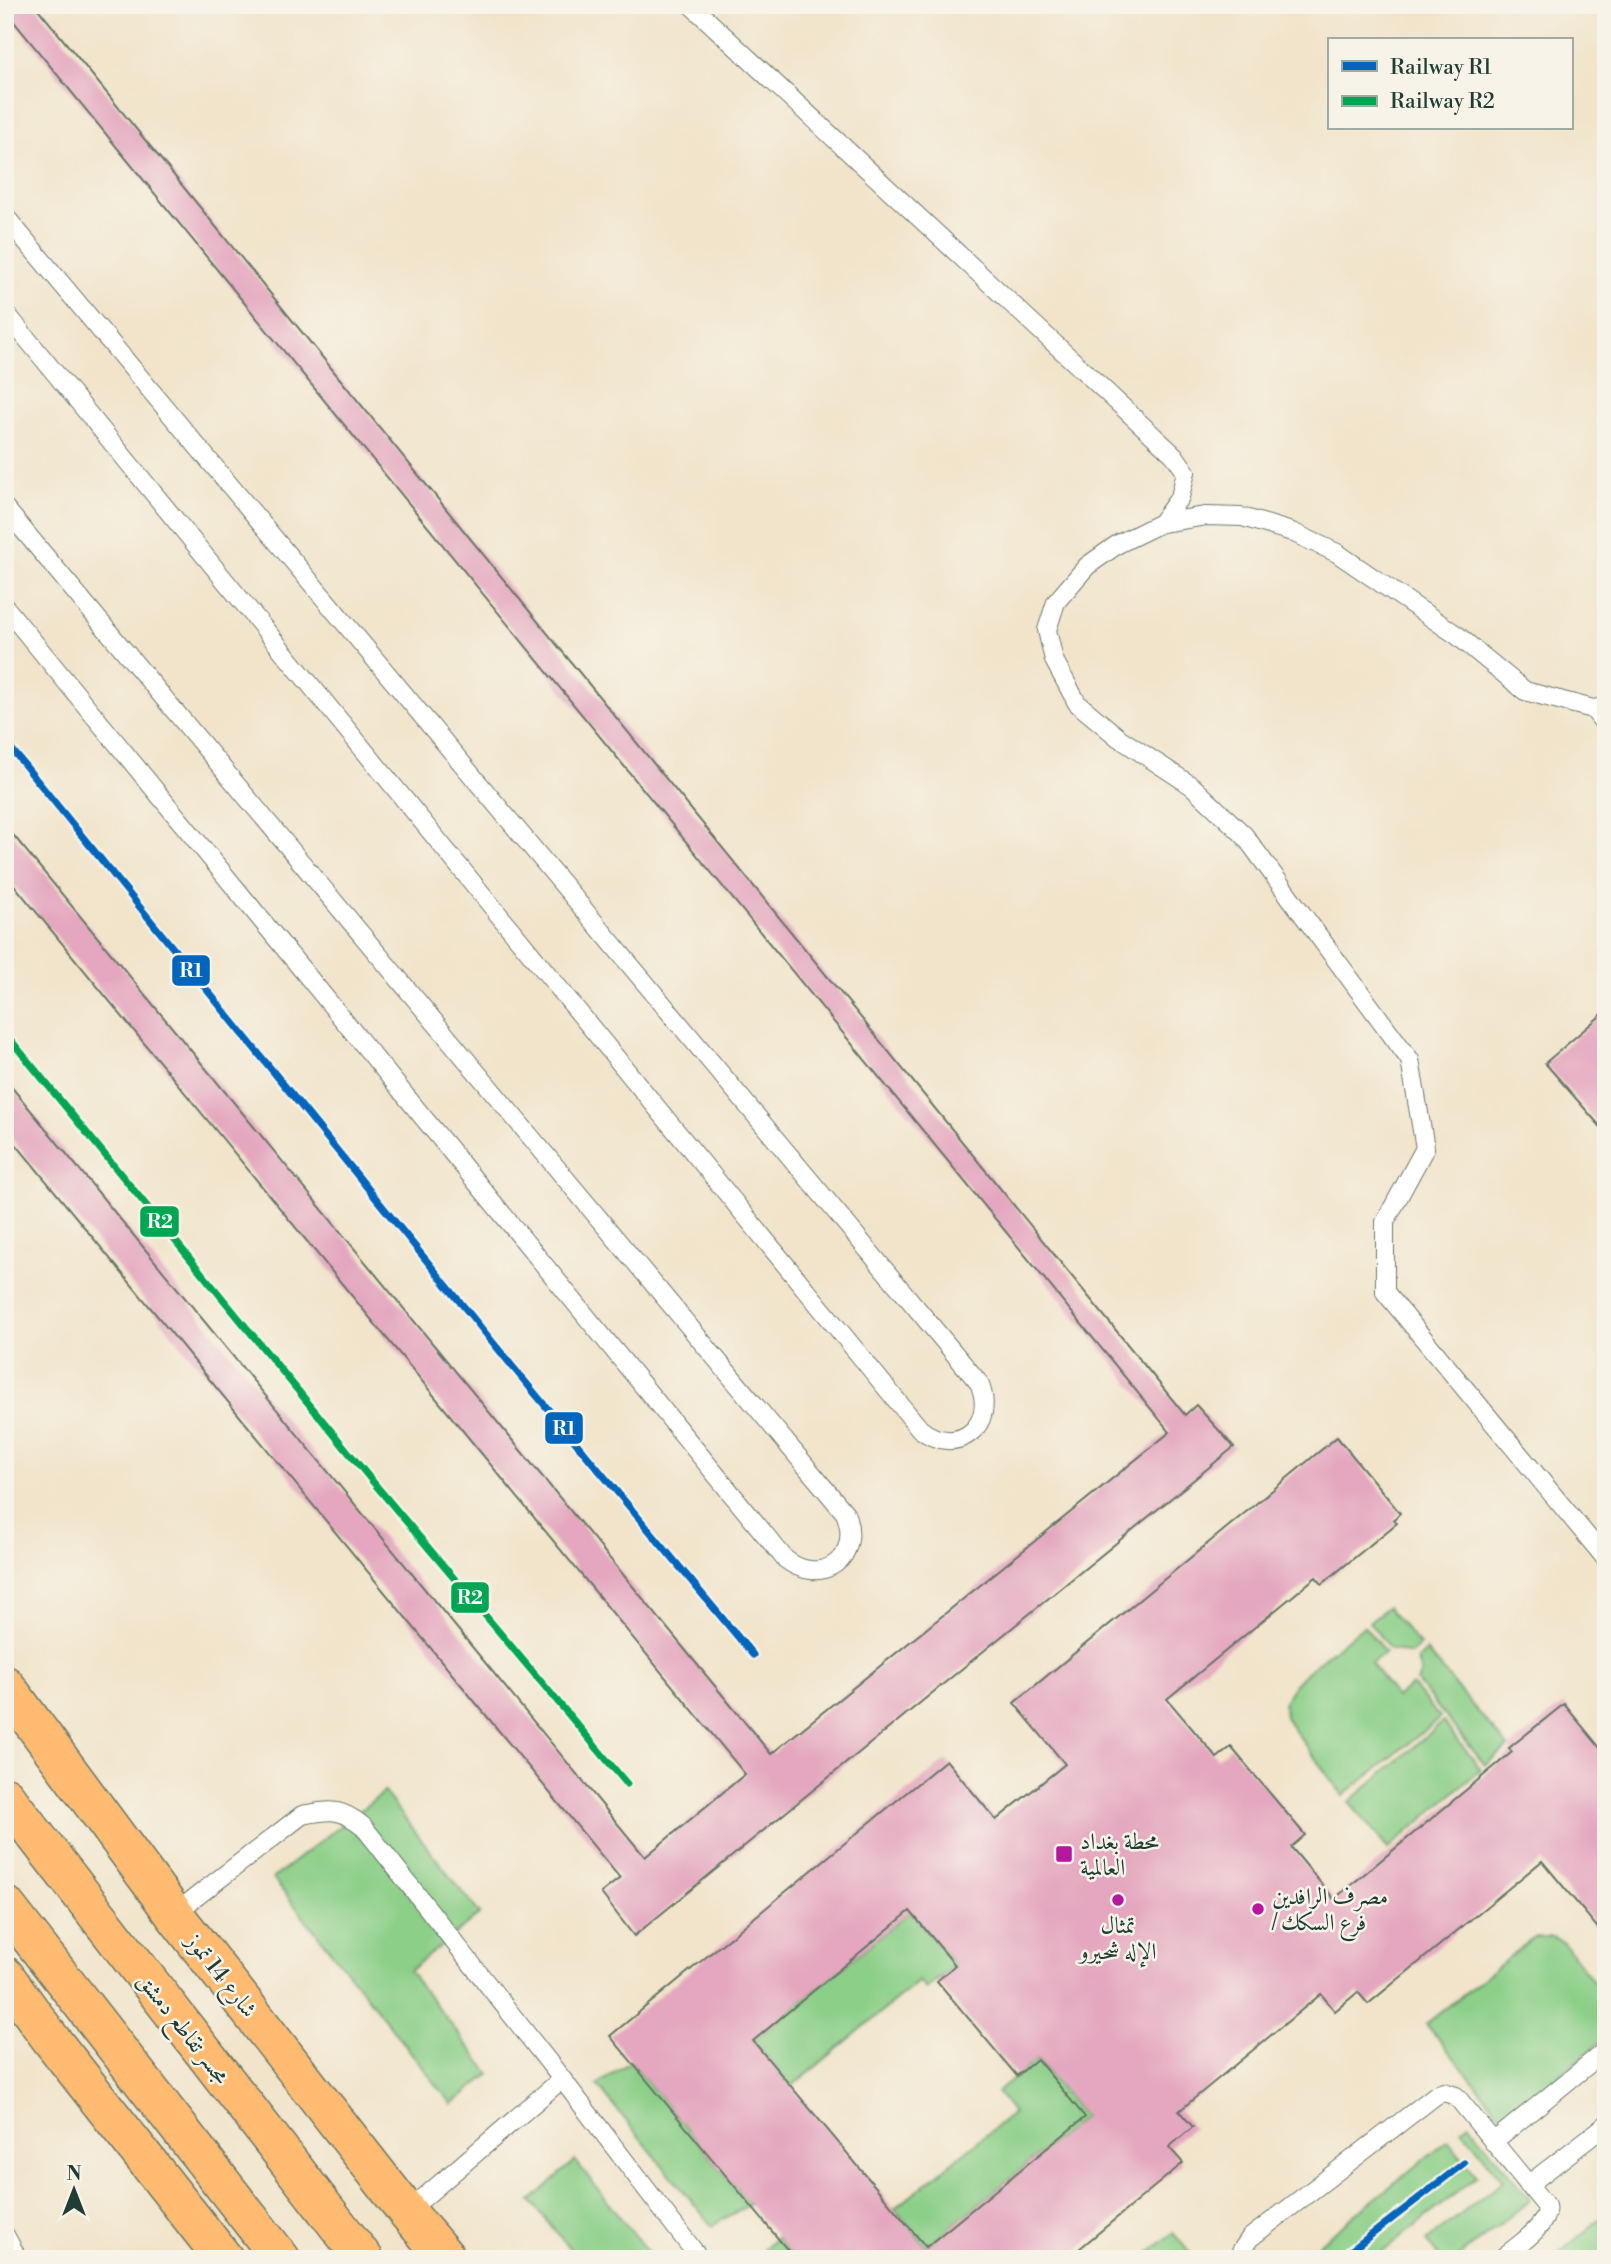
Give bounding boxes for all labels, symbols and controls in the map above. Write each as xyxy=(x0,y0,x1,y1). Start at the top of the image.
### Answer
legend xyxy=(1328,38,1572,130)
text: Railway R1 xyxy=(1390,55,1492,81)
text: Railway R2 xyxy=(1390,89,1495,115)
line badge: R1 xyxy=(171,954,211,987)
text: R1 xyxy=(179,959,203,983)
line badge: R2 xyxy=(139,1205,180,1238)
text: R2 xyxy=(147,1210,173,1234)
line badge: R1 xyxy=(544,1411,584,1445)
text: R1 xyxy=(552,1417,576,1441)
line badge: R2 xyxy=(450,1581,490,1614)
text: R2 xyxy=(457,1586,483,1610)
place label: محطة بغداد العالمية xyxy=(1080,1828,1159,1882)
marker: محطة بغداد العالمية xyxy=(1054,1844,1074,1864)
place label: مصرف الرافدين / فرع السكك xyxy=(1271,1883,1388,1942)
marker: تمثال الإله شحيرو xyxy=(1110,1892,1126,1908)
marker: مصرف الرافدين / فرع السكك xyxy=(1250,1901,1266,1917)
place label: تمثال الإله شحيرو xyxy=(1077,1912,1157,1968)
street label: شارع 14 تموز xyxy=(174,1926,263,2026)
street label: مجسر تقاطع دمشق xyxy=(126,1967,236,2094)
north arrow xyxy=(38,2156,108,2226)
text: N xyxy=(66,2162,82,2186)

